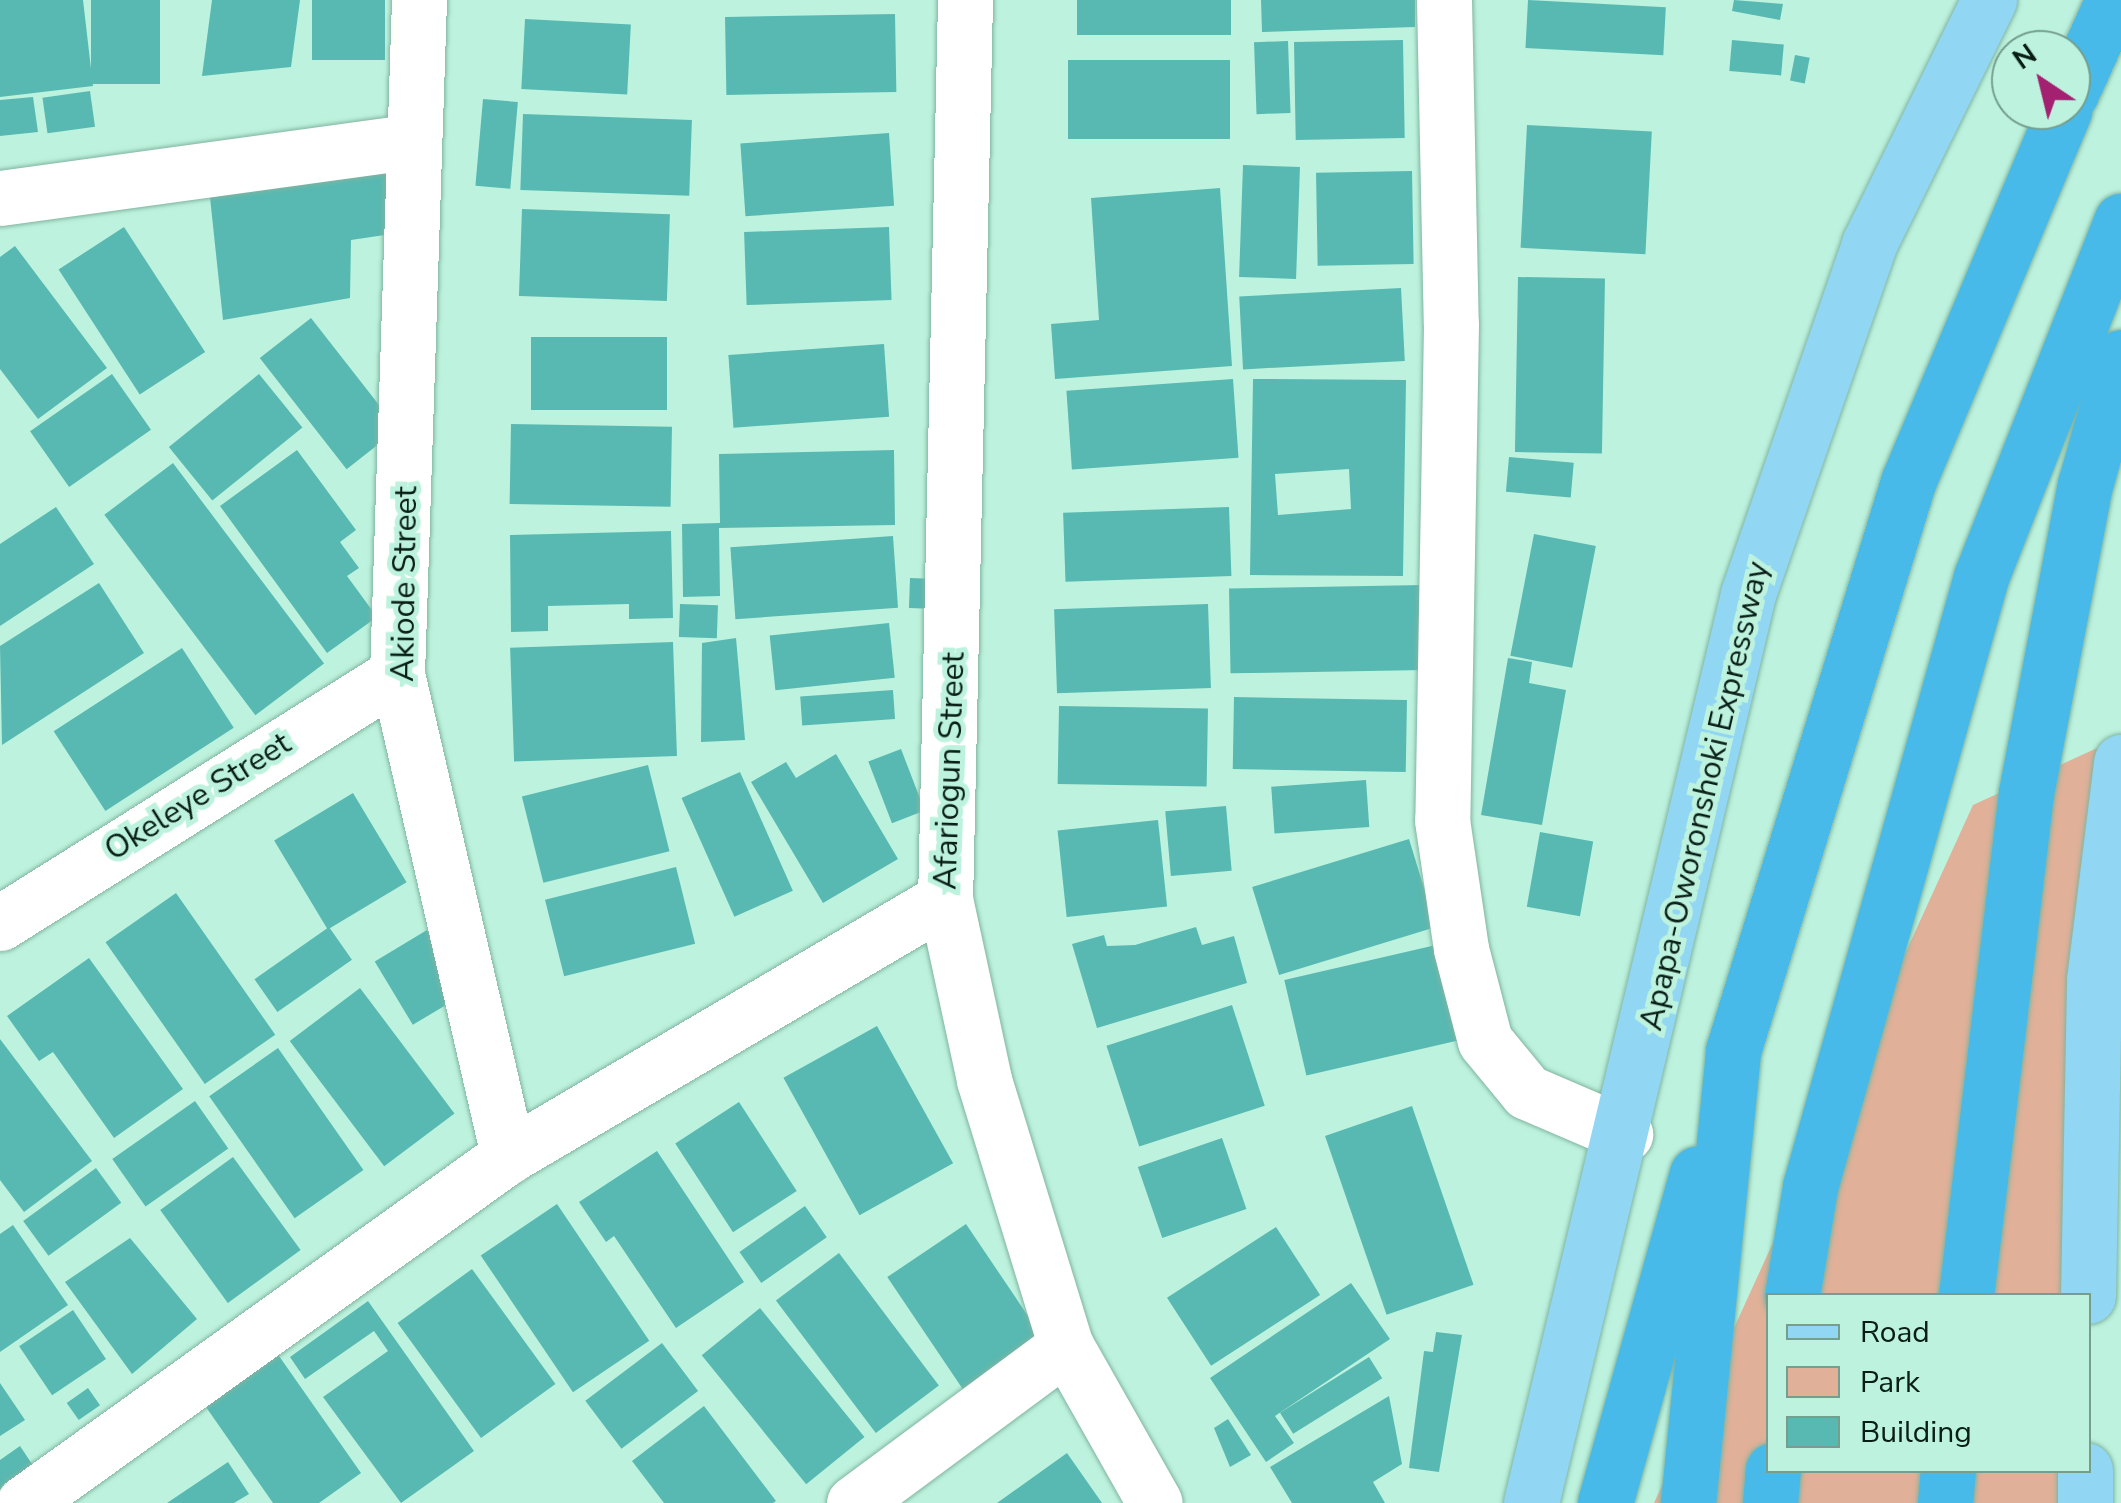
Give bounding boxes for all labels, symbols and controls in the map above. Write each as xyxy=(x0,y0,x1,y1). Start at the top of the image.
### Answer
north arrow xyxy=(1991,30,2091,130)
text: N xyxy=(2005,35,2044,79)
street label: Akiode Street xyxy=(384,486,426,682)
street label: Apapa-Oworonshoki Expressway xyxy=(1632,558,1778,1034)
street label: Afariogun Street xyxy=(927,652,973,890)
street label: Okeleye Street xyxy=(98,725,298,869)
legend xyxy=(1766,1293,2091,1473)
text: Road xyxy=(1860,1312,1930,1353)
text: Park xyxy=(1860,1362,1920,1403)
text: Building xyxy=(1860,1412,1972,1453)

